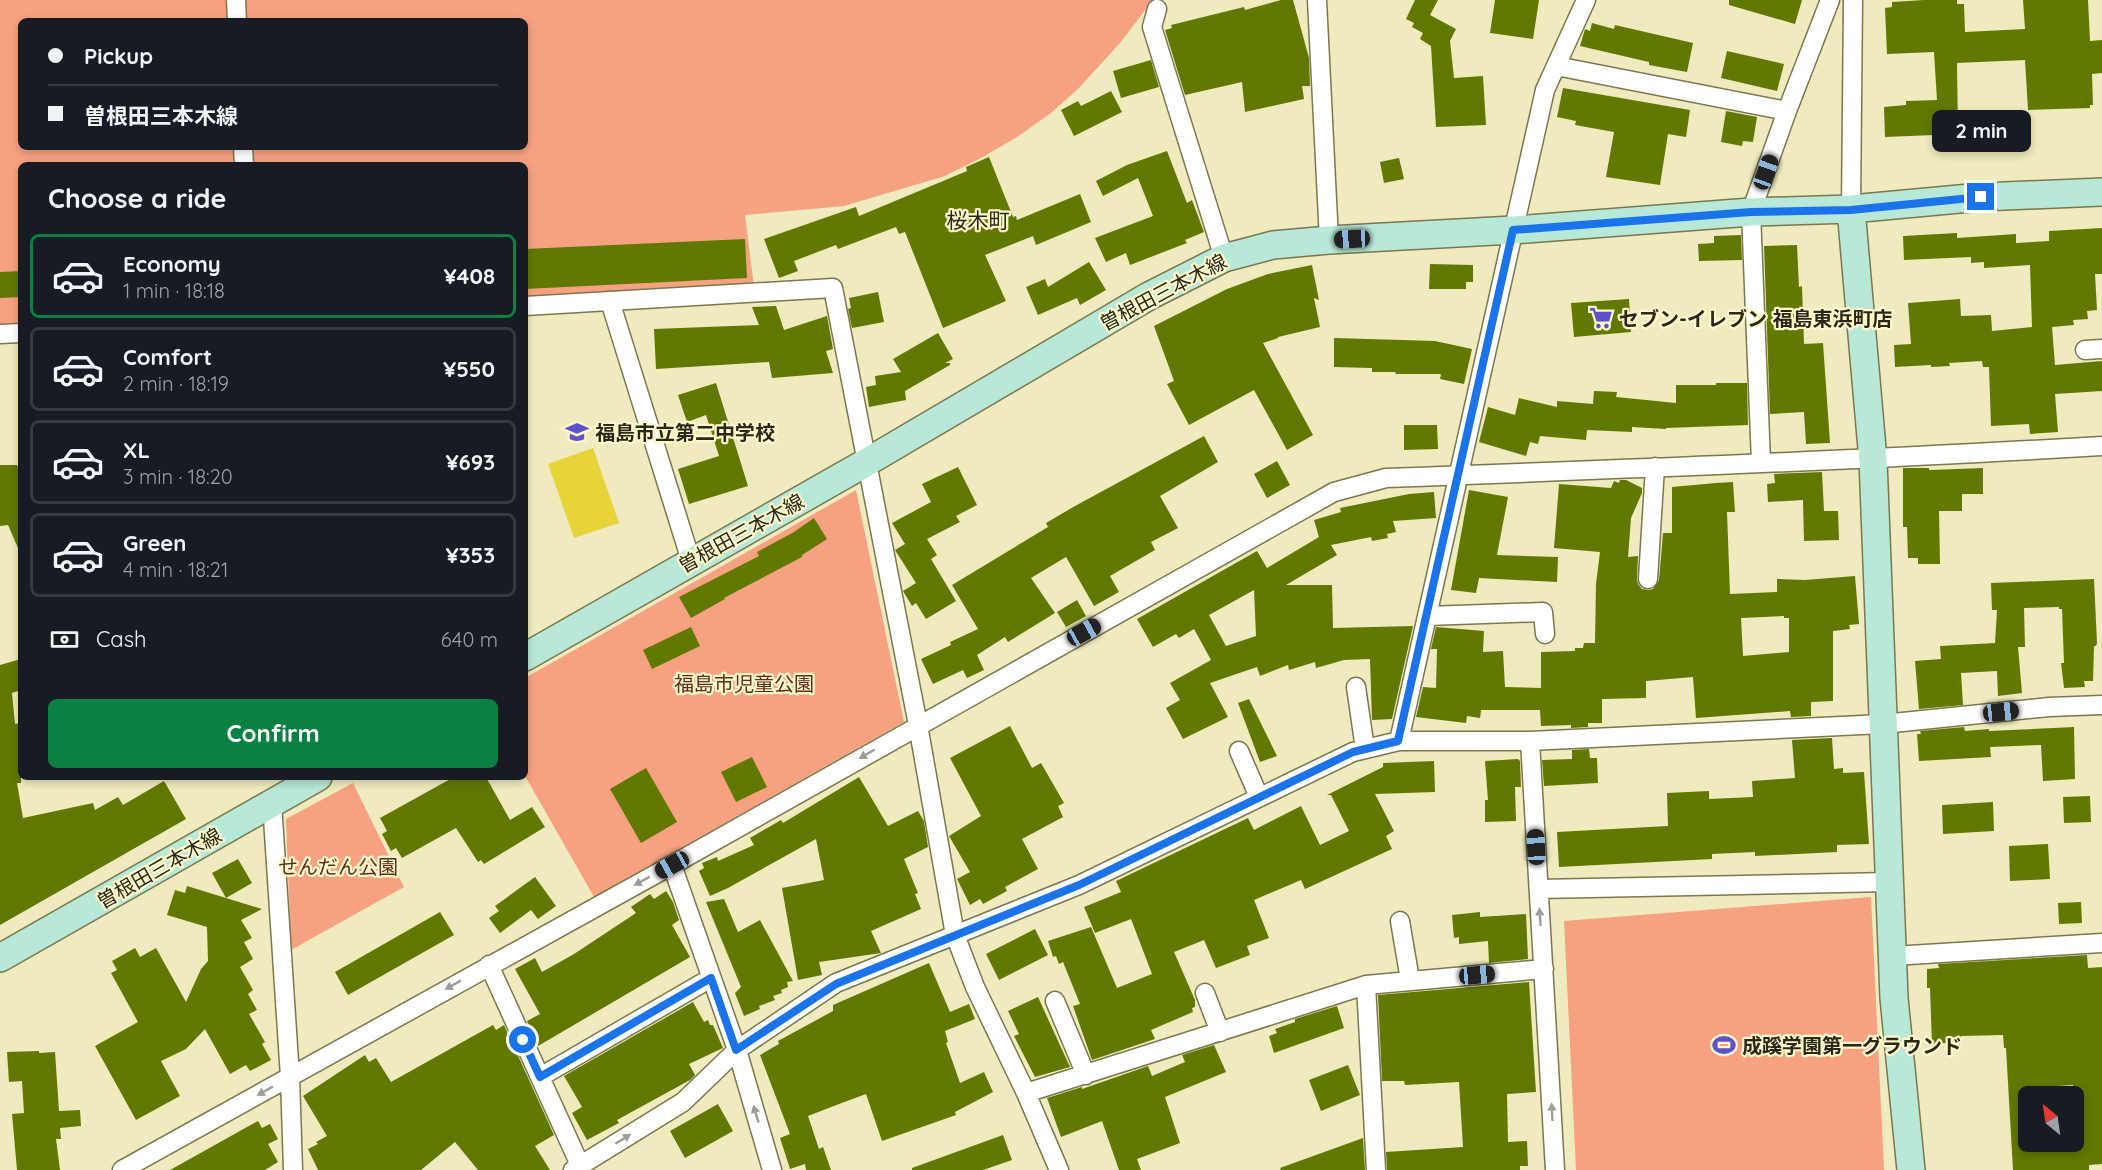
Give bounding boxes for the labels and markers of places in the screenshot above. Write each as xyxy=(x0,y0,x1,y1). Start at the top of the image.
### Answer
supermarket icon: セブン-イレブン 福島東浜町店 xyxy=(1588,305,1614,331)
place label: セブン-イレブン 福島東浜町店 xyxy=(1619,306,1893,331)
school or university icon: 福島市立第二中学校 xyxy=(564,419,590,445)
place label: 福島市立第二中学校 xyxy=(595,420,775,445)
sports icon: 成蹊学園第一グラウンド xyxy=(1711,1032,1737,1058)
place label: 成蹊学園第一グラウンド xyxy=(1742,1033,1962,1058)

